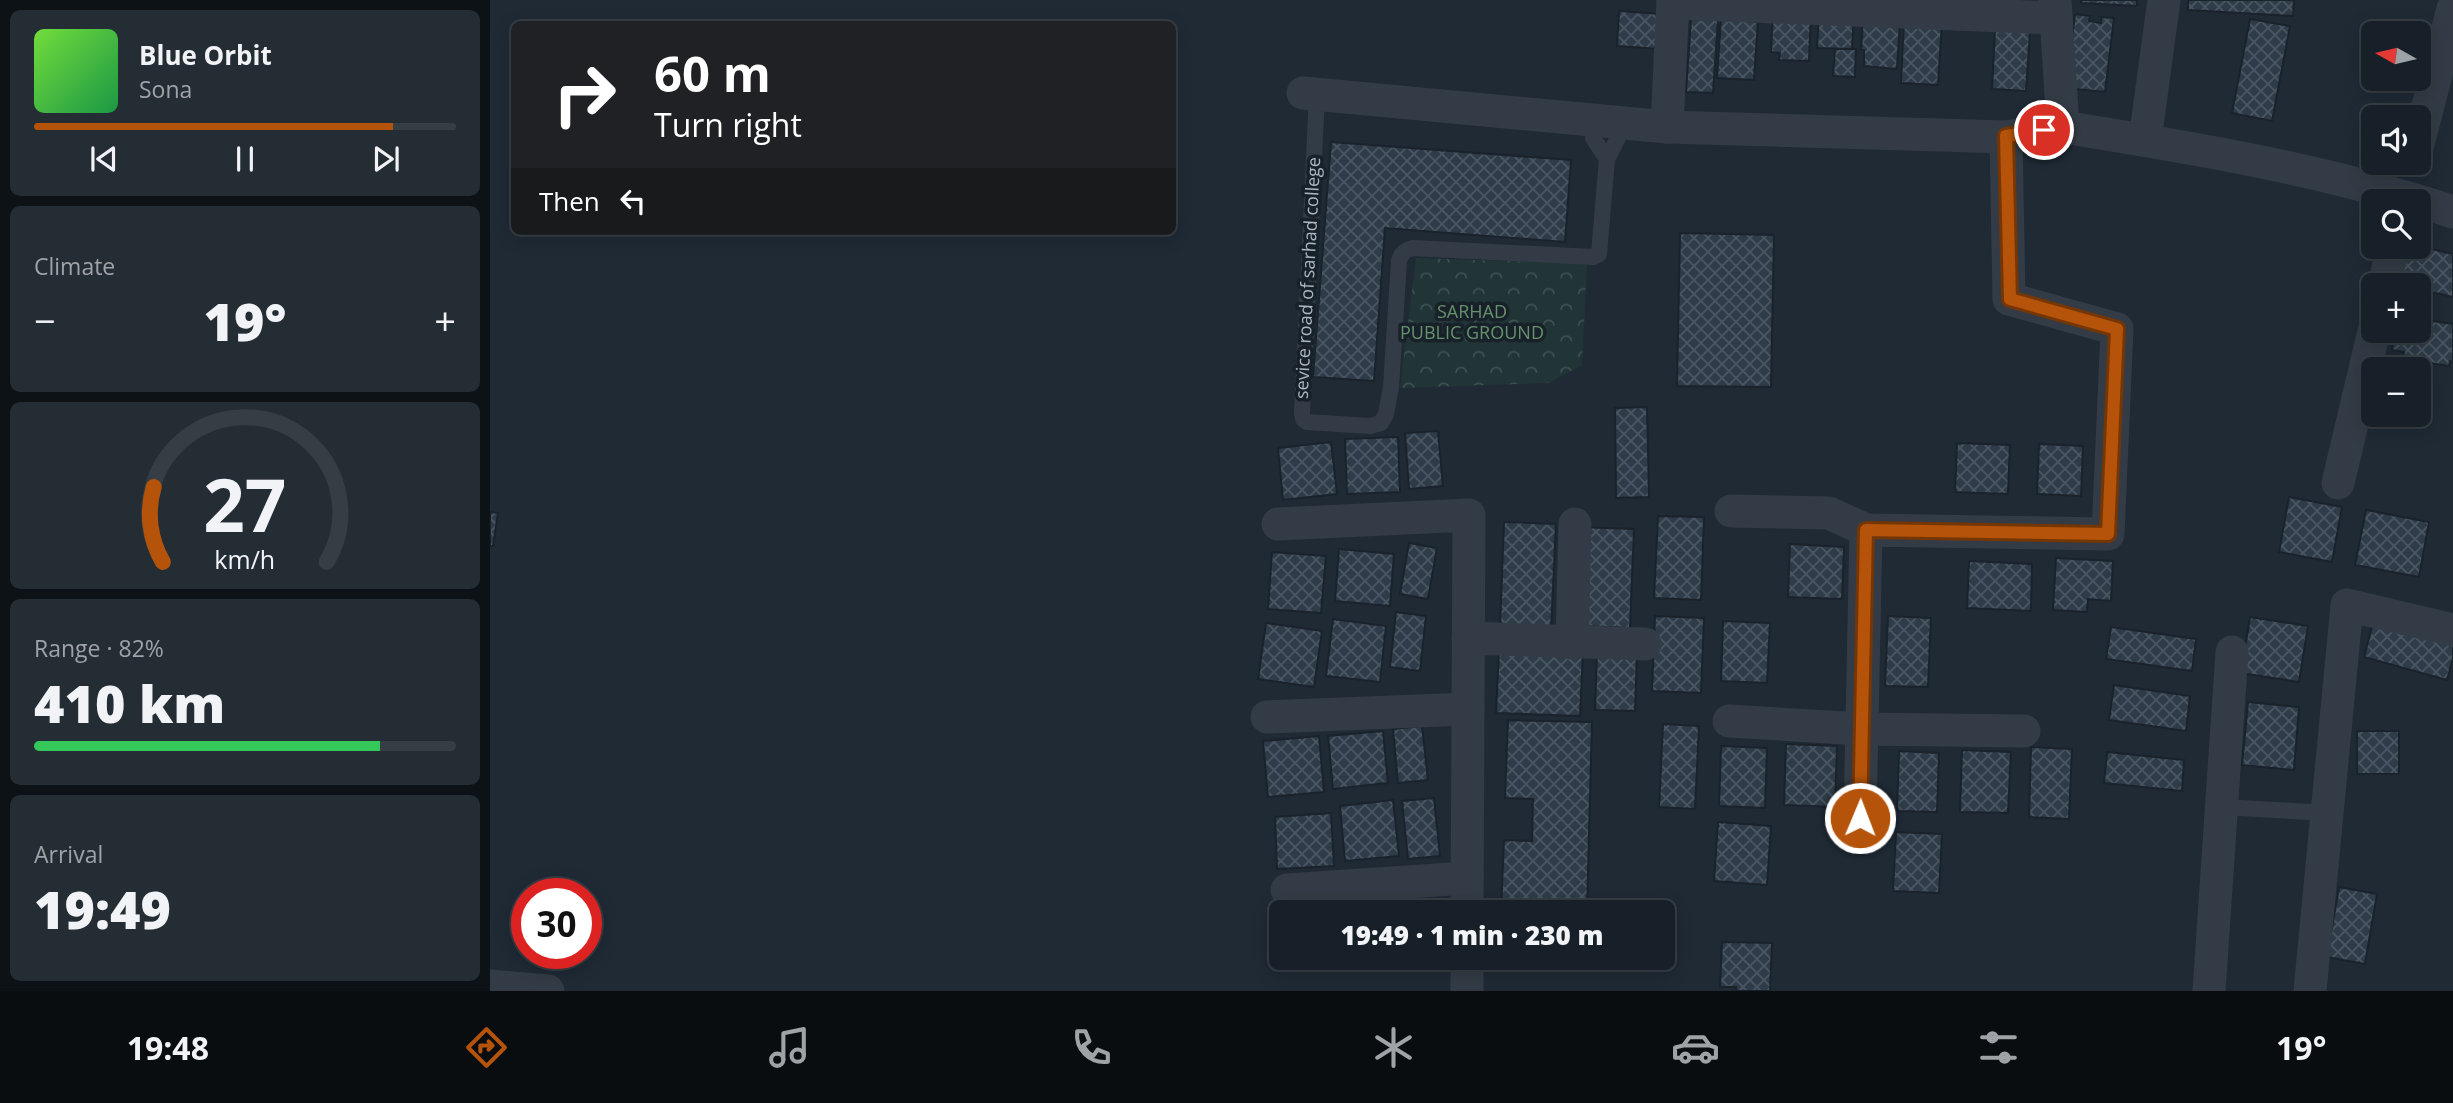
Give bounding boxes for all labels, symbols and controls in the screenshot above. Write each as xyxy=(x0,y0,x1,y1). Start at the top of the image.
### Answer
north arrow xyxy=(2361,21,2431,91)
map controls xyxy=(2361,21,2431,427)
text: Blue Orbit xyxy=(139,37,272,73)
text: 60 m xyxy=(654,40,771,106)
icon: right xyxy=(539,49,630,140)
text: Sona xyxy=(139,73,192,105)
pin xyxy=(2014,100,2074,160)
text: Turn right xyxy=(654,103,802,146)
button: sound xyxy=(2361,105,2431,175)
icon: arrive xyxy=(2025,111,2063,149)
icon: previous xyxy=(85,140,123,178)
icon: pause xyxy=(226,140,264,178)
icon: next xyxy=(367,140,405,178)
street label: sevice road of sarhad college xyxy=(1289,156,1325,400)
icon: left xyxy=(614,182,652,220)
text: Then xyxy=(539,183,600,219)
button: search xyxy=(2361,189,2431,259)
text: Climate xyxy=(34,250,115,282)
button: + xyxy=(2361,273,2431,343)
text: 19° xyxy=(204,285,286,356)
text: − xyxy=(34,294,56,346)
text: + xyxy=(434,294,456,346)
park label: SARHAD PUBLIC GROUND xyxy=(1400,299,1544,344)
button: − xyxy=(2361,357,2431,427)
text: 27 xyxy=(203,454,287,553)
text: km/h xyxy=(215,541,275,575)
text: Range · 82% xyxy=(34,632,164,664)
text: 410 km xyxy=(34,667,225,738)
position arrow xyxy=(1823,781,1897,855)
text: Arrival xyxy=(34,838,103,870)
text: 19:49 xyxy=(34,873,171,944)
speed limit sign: 30 xyxy=(511,878,602,969)
text: 19:49 · 1 min · 230 m xyxy=(1341,917,1603,953)
icon: directions xyxy=(462,1023,511,1072)
icon: music xyxy=(765,1023,814,1072)
icon: phone xyxy=(1067,1023,1116,1072)
icon: climate xyxy=(1369,1023,1418,1072)
icon: car xyxy=(1671,1023,1720,1072)
icon: filters xyxy=(1974,1023,2023,1072)
text: 19:48 xyxy=(127,1026,209,1069)
text: 19° xyxy=(2276,1026,2326,1069)

